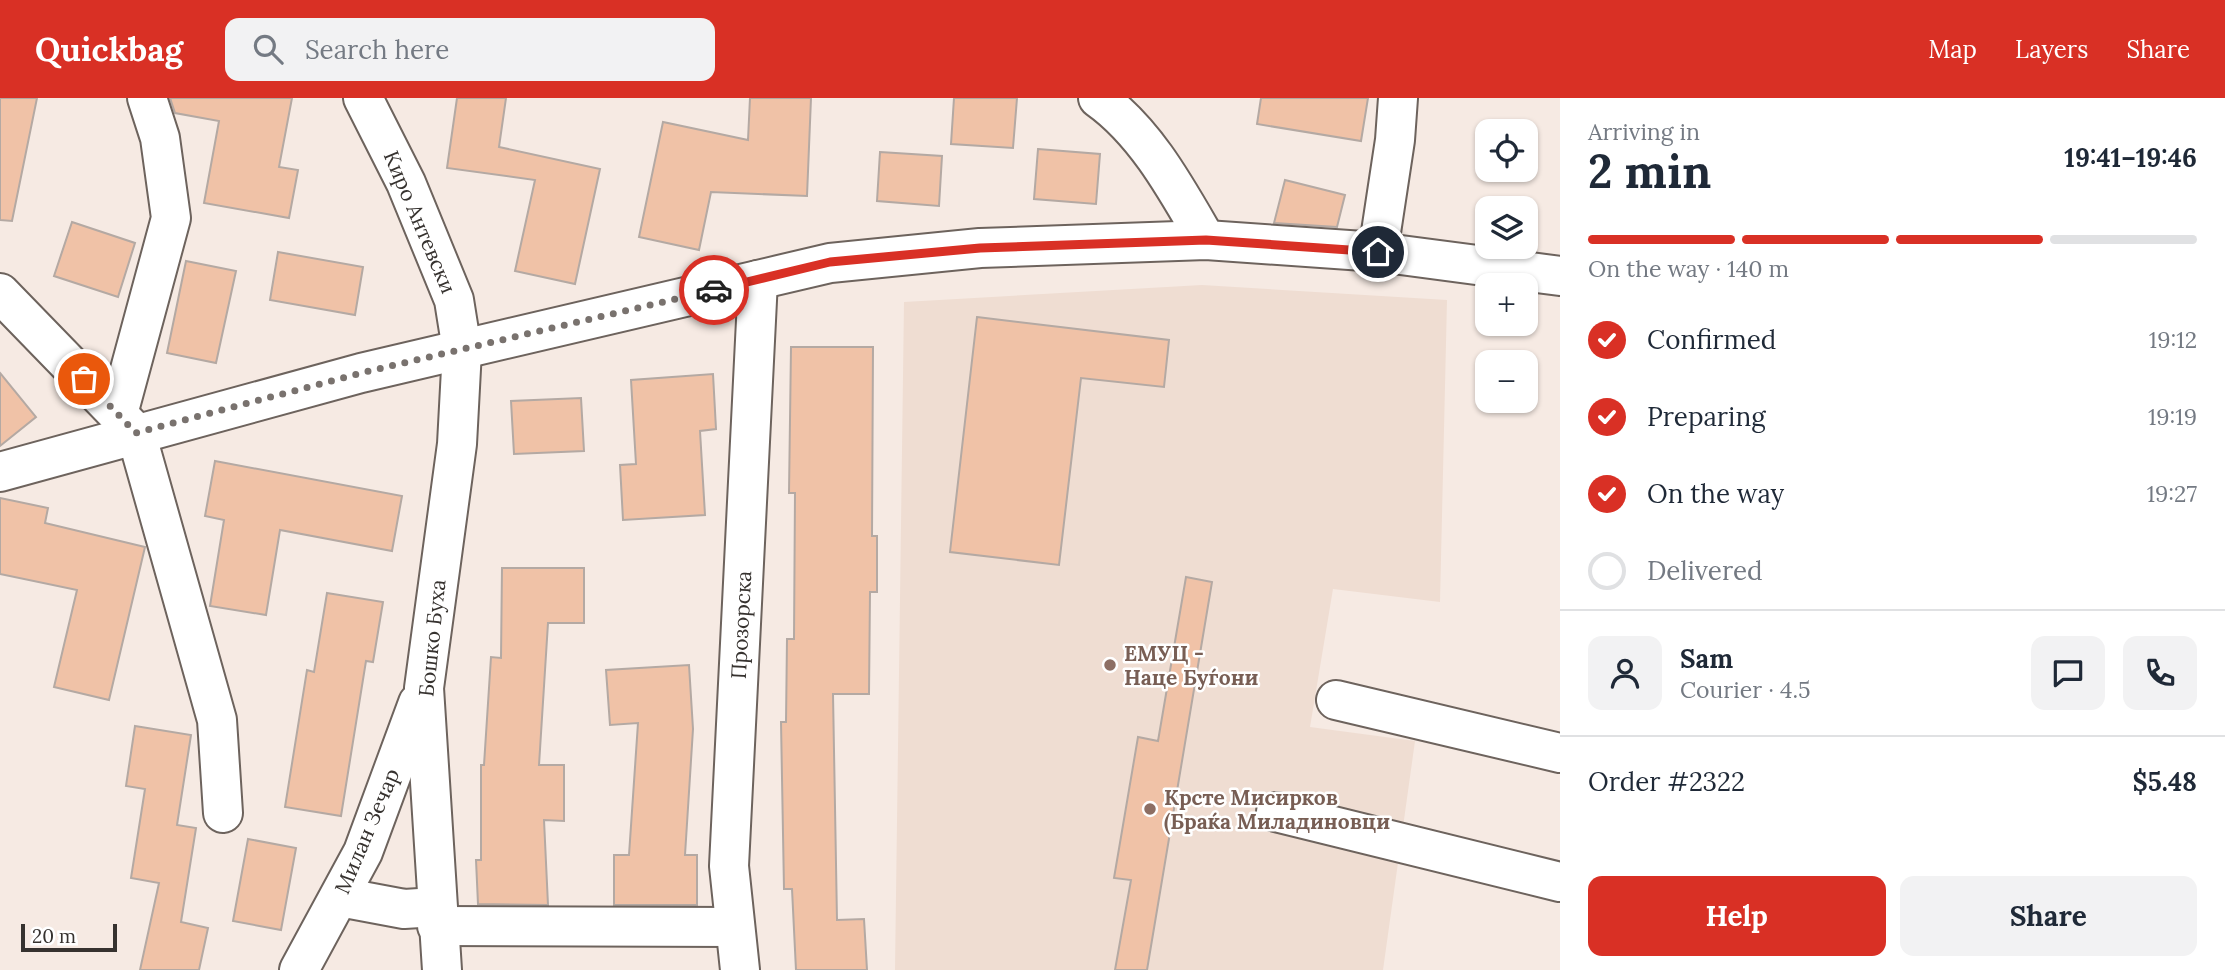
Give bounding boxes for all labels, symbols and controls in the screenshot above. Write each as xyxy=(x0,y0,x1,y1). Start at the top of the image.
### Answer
search box xyxy=(225,18,715,81)
text: Quickbag xyxy=(35,28,183,70)
icon: search xyxy=(249,30,287,68)
text: Search here xyxy=(305,33,449,66)
text: Map xyxy=(1928,34,1977,65)
text: Layers xyxy=(2015,34,2088,65)
text: Share xyxy=(2126,34,2190,65)
text: Arriving in xyxy=(1588,117,1700,146)
map controls xyxy=(1475,119,1538,413)
button: locate xyxy=(1475,119,1538,182)
text: 19:41–19:46 xyxy=(2064,141,2197,174)
text: 2 min xyxy=(1588,142,1711,201)
street label: Киро Антевски xyxy=(378,147,462,297)
button: layers xyxy=(1475,196,1538,259)
pin xyxy=(1348,222,1408,282)
icon: home xyxy=(1359,233,1397,271)
text: On the way · 140 m xyxy=(1588,254,1789,283)
courier xyxy=(679,255,749,325)
icon: car xyxy=(695,271,733,309)
button: + xyxy=(1475,273,1538,336)
icon: check xyxy=(1588,321,1626,359)
text: Confirmed xyxy=(1647,323,1776,356)
text: 19:12 xyxy=(2149,325,2197,354)
pin xyxy=(54,349,114,409)
button: − xyxy=(1475,350,1538,413)
icon: bag xyxy=(65,360,103,398)
icon: check xyxy=(1588,398,1626,436)
text: Preparing xyxy=(1647,400,1766,433)
text: 19:19 xyxy=(2148,402,2197,431)
icon: check xyxy=(1588,475,1626,513)
text: On the way xyxy=(1647,477,1784,510)
text: 19:27 xyxy=(2147,479,2197,508)
text: Delivered xyxy=(1647,554,1763,587)
street label: Прозорска xyxy=(725,570,757,680)
street label: Бошко Буха xyxy=(412,578,452,698)
button: person xyxy=(1588,636,1662,710)
button: chat xyxy=(2031,636,2105,710)
button: phone xyxy=(2123,636,2197,710)
place label: ЕМУЦ - Наце Буѓони xyxy=(1124,640,1259,691)
text: Sam xyxy=(1680,642,1733,675)
marker: ЕМУЦ - Наце Буѓони xyxy=(1102,657,1118,673)
text: Courier · 4.5 xyxy=(1680,675,1811,704)
street label: Милан Зечар xyxy=(328,764,406,898)
text: Order #2322 xyxy=(1588,765,1745,798)
text: $5.48 xyxy=(2133,765,2197,798)
place label: Крсте Мисирков (Браќа Миладиновци xyxy=(1164,784,1390,835)
marker: Крсте Мисирков (Браќа Миладиновци xyxy=(1142,801,1158,817)
button: Help xyxy=(1588,876,1886,956)
button: Share xyxy=(1900,876,2197,956)
scale bar xyxy=(21,921,117,953)
text: 20 m xyxy=(32,924,76,948)

